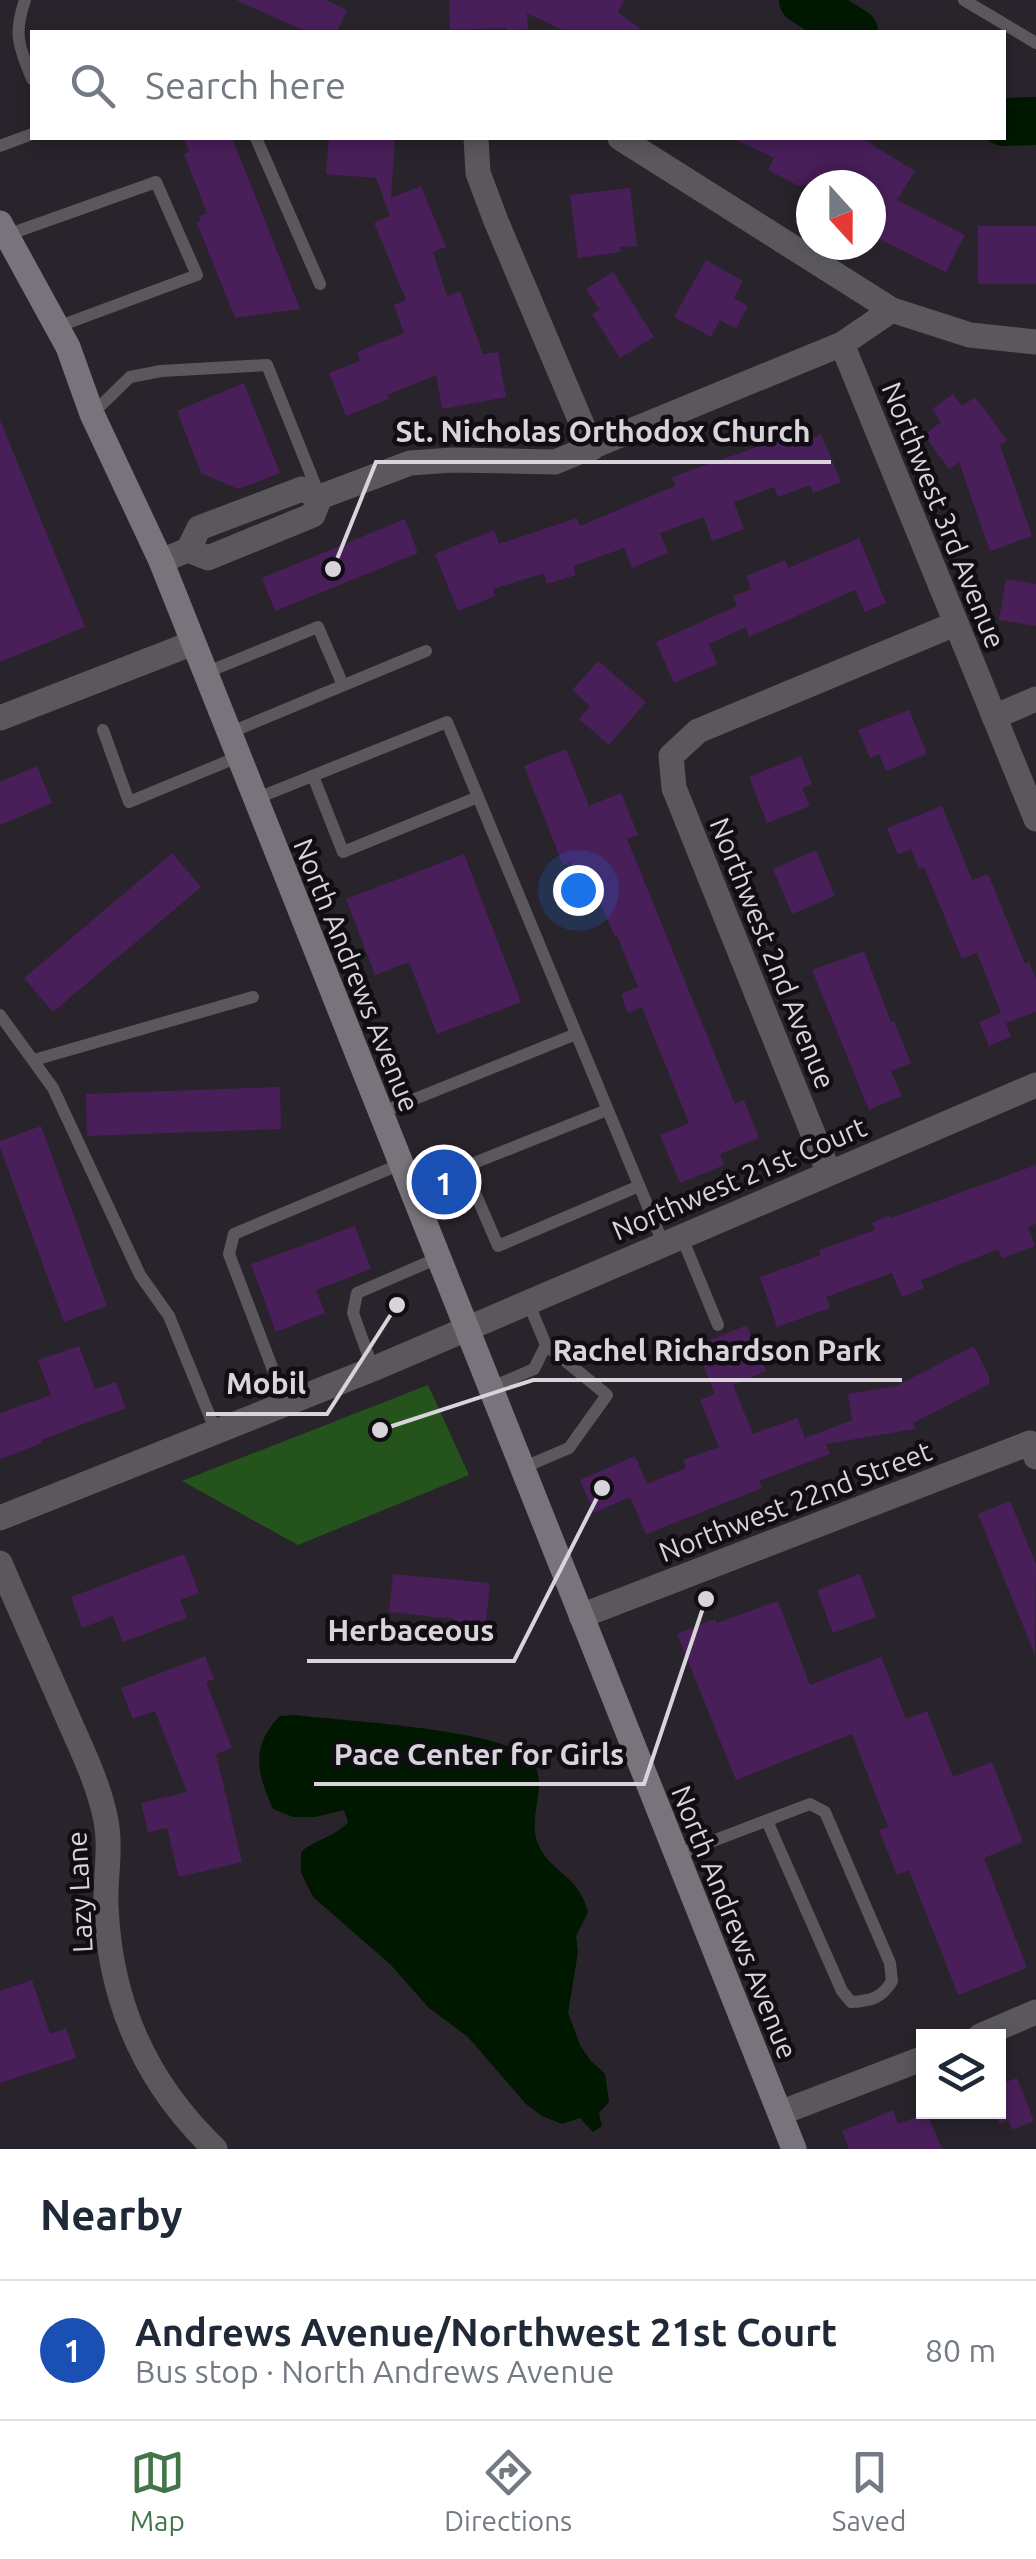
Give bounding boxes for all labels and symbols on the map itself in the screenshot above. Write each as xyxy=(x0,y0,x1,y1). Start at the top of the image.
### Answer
north arrow xyxy=(796,170,886,260)
street label: Northwest 3rd Avenue xyxy=(876,377,1012,653)
callout: St. Nicholas Orthodox Church xyxy=(376,402,831,462)
text: St. Nicholas Orthodox Church xyxy=(395,414,811,448)
street label: Northwest 2nd Avenue xyxy=(704,813,842,1093)
street label: North Andrews Avenue xyxy=(288,834,426,1116)
your location xyxy=(553,865,604,916)
street label: Northwest 21st Court xyxy=(607,1110,871,1246)
pin: 1 xyxy=(412,1144,476,1220)
callout: Rachel Richardson Park xyxy=(533,1320,902,1380)
text: Rachel Richardson Park xyxy=(553,1333,881,1367)
callout: Mobil xyxy=(206,1354,327,1414)
text: Mobil xyxy=(226,1366,306,1400)
street label: Northwest 22nd Street xyxy=(654,1435,936,1567)
callout: Herbaceous xyxy=(307,1601,514,1661)
text: Herbaceous xyxy=(328,1613,494,1647)
callout: Pace Center for Girls xyxy=(314,1724,644,1784)
text: Pace Center for Girls xyxy=(334,1737,624,1771)
street label: North Andrews Avenue xyxy=(666,1781,804,2063)
street label: Lazy Lane xyxy=(60,1830,98,1954)

